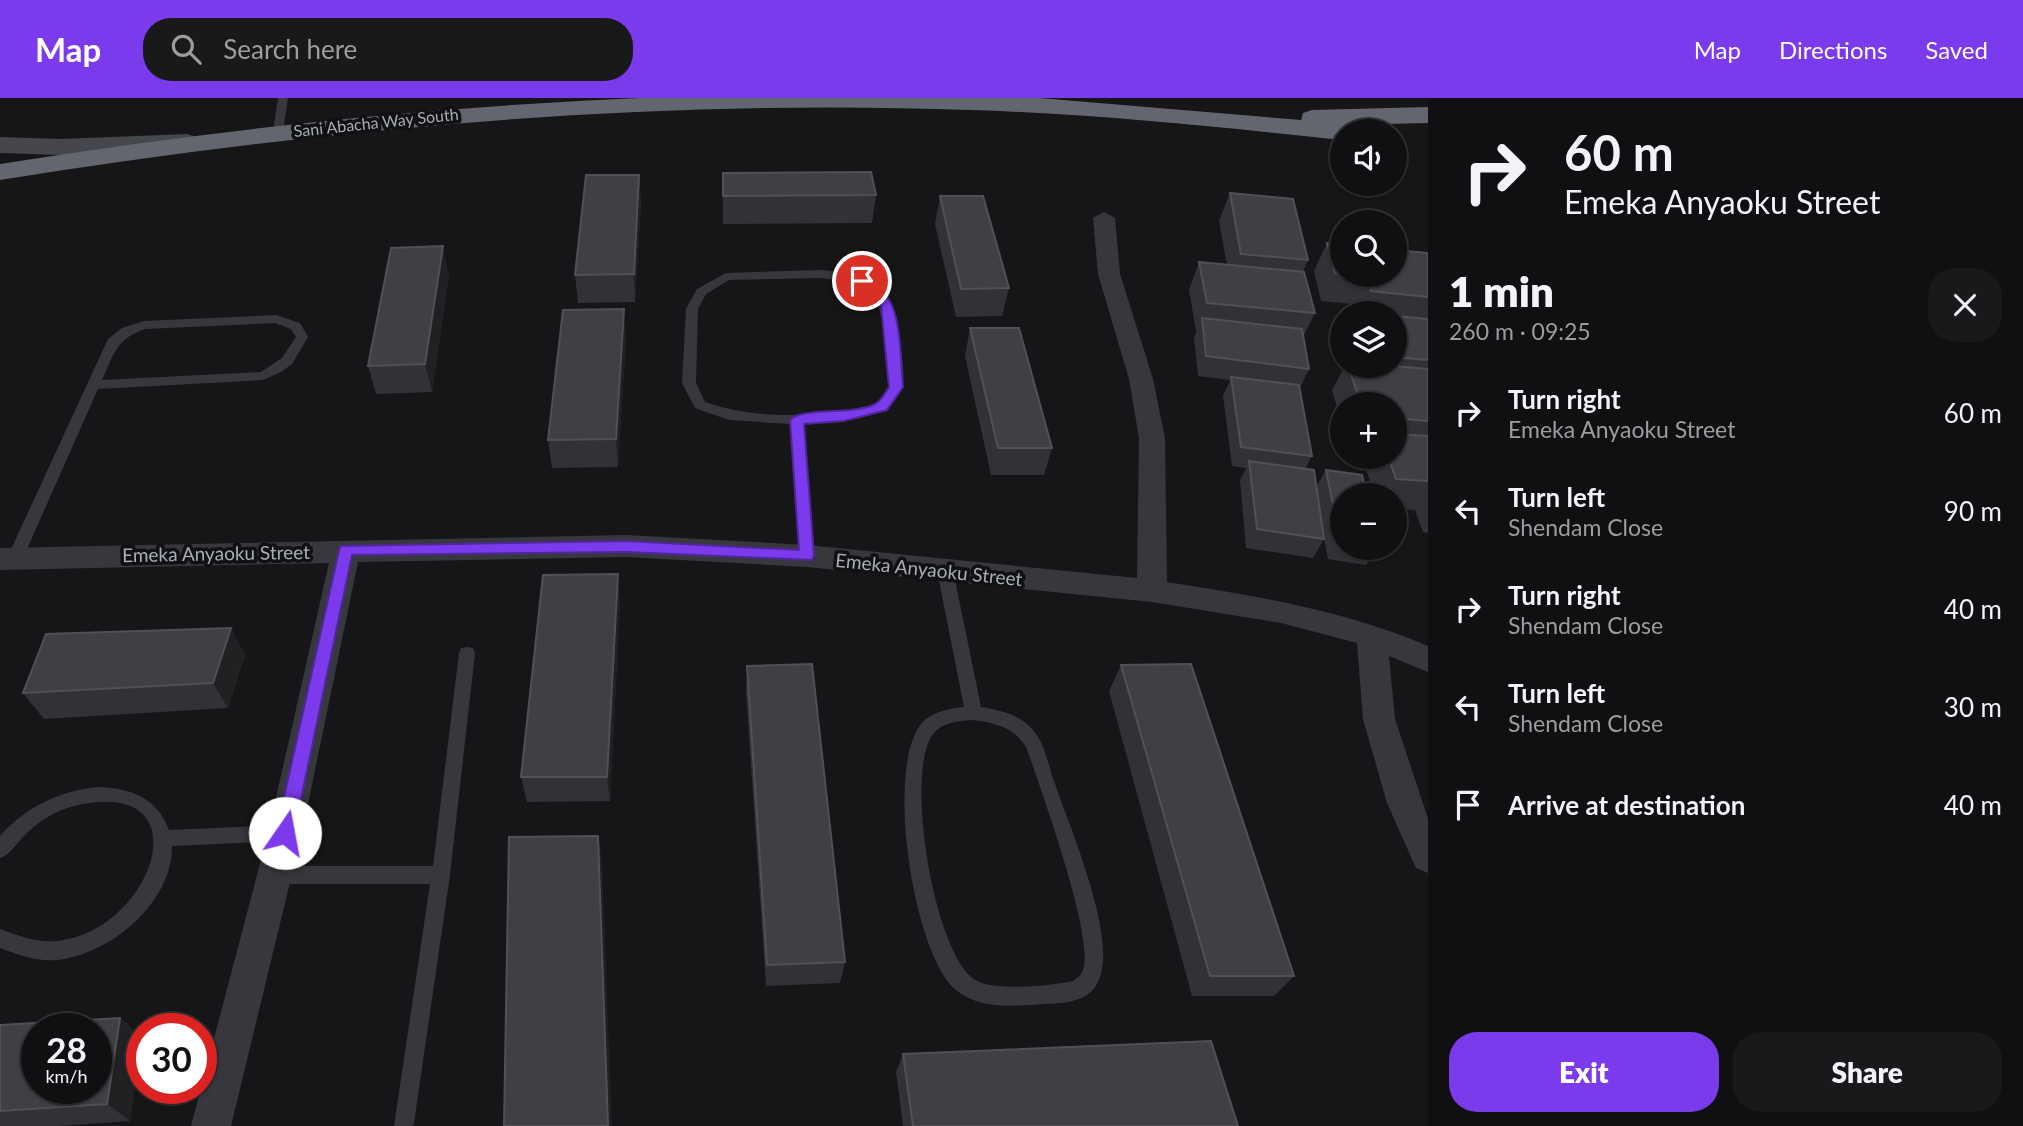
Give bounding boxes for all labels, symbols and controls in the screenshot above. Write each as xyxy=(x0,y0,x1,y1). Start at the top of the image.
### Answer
search box xyxy=(143,18,633,81)
text: Map xyxy=(35,29,101,69)
icon: search xyxy=(167,30,205,68)
text: Search here xyxy=(223,33,357,65)
text: Map xyxy=(1694,35,1741,64)
text: Directions xyxy=(1779,35,1887,64)
text: Saved xyxy=(1925,35,1988,64)
street label: Sani Abacha Way South xyxy=(293,104,459,140)
map controls xyxy=(1330,119,1407,560)
button: sound xyxy=(1330,119,1407,196)
text: 60 m xyxy=(1564,123,1674,181)
icon: right xyxy=(1449,126,1540,217)
text: Emeka Anyaoku Street xyxy=(1564,182,1880,221)
button: search xyxy=(1330,210,1407,287)
pin xyxy=(832,251,892,311)
icon: arrive xyxy=(843,262,881,300)
text: 1 min xyxy=(1449,266,1554,316)
button: close xyxy=(1928,268,2002,342)
button: layers xyxy=(1330,301,1407,378)
text: 260 m · 09:25 xyxy=(1449,317,1591,345)
text: Turn right xyxy=(1508,383,1621,415)
button: + xyxy=(1330,392,1407,469)
icon: right xyxy=(1449,394,1487,432)
text: 60 m xyxy=(1944,397,2002,429)
text: Emeka Anyaoku Street xyxy=(1508,415,1735,443)
text: Turn left xyxy=(1508,481,1605,513)
button: − xyxy=(1330,483,1407,560)
icon: left xyxy=(1449,492,1487,530)
text: 90 m xyxy=(1944,495,2002,527)
text: Shendam Close xyxy=(1508,513,1663,541)
street label: Emeka Anyaoku Street xyxy=(122,540,310,566)
street label: Emeka Anyaoku Street xyxy=(834,548,1024,590)
text: Turn right xyxy=(1508,579,1621,611)
icon: right xyxy=(1449,590,1487,628)
text: 40 m xyxy=(1944,593,2002,625)
text: Shendam Close xyxy=(1508,611,1663,639)
text: Turn left xyxy=(1508,677,1605,709)
icon: left xyxy=(1449,688,1487,726)
text: 30 m xyxy=(1944,691,2002,723)
text: Shendam Close xyxy=(1508,709,1663,737)
icon: arrive xyxy=(1449,786,1487,824)
text: Arrive at destination xyxy=(1508,789,1745,821)
text: 40 m xyxy=(1944,789,2002,821)
position arrow xyxy=(248,796,322,870)
speed limit sign: 30 xyxy=(126,1013,217,1104)
text: 28 xyxy=(46,1028,87,1070)
button: Exit xyxy=(1449,1032,1719,1112)
button: Share xyxy=(1733,1032,2002,1112)
text: km/h xyxy=(45,1065,88,1087)

